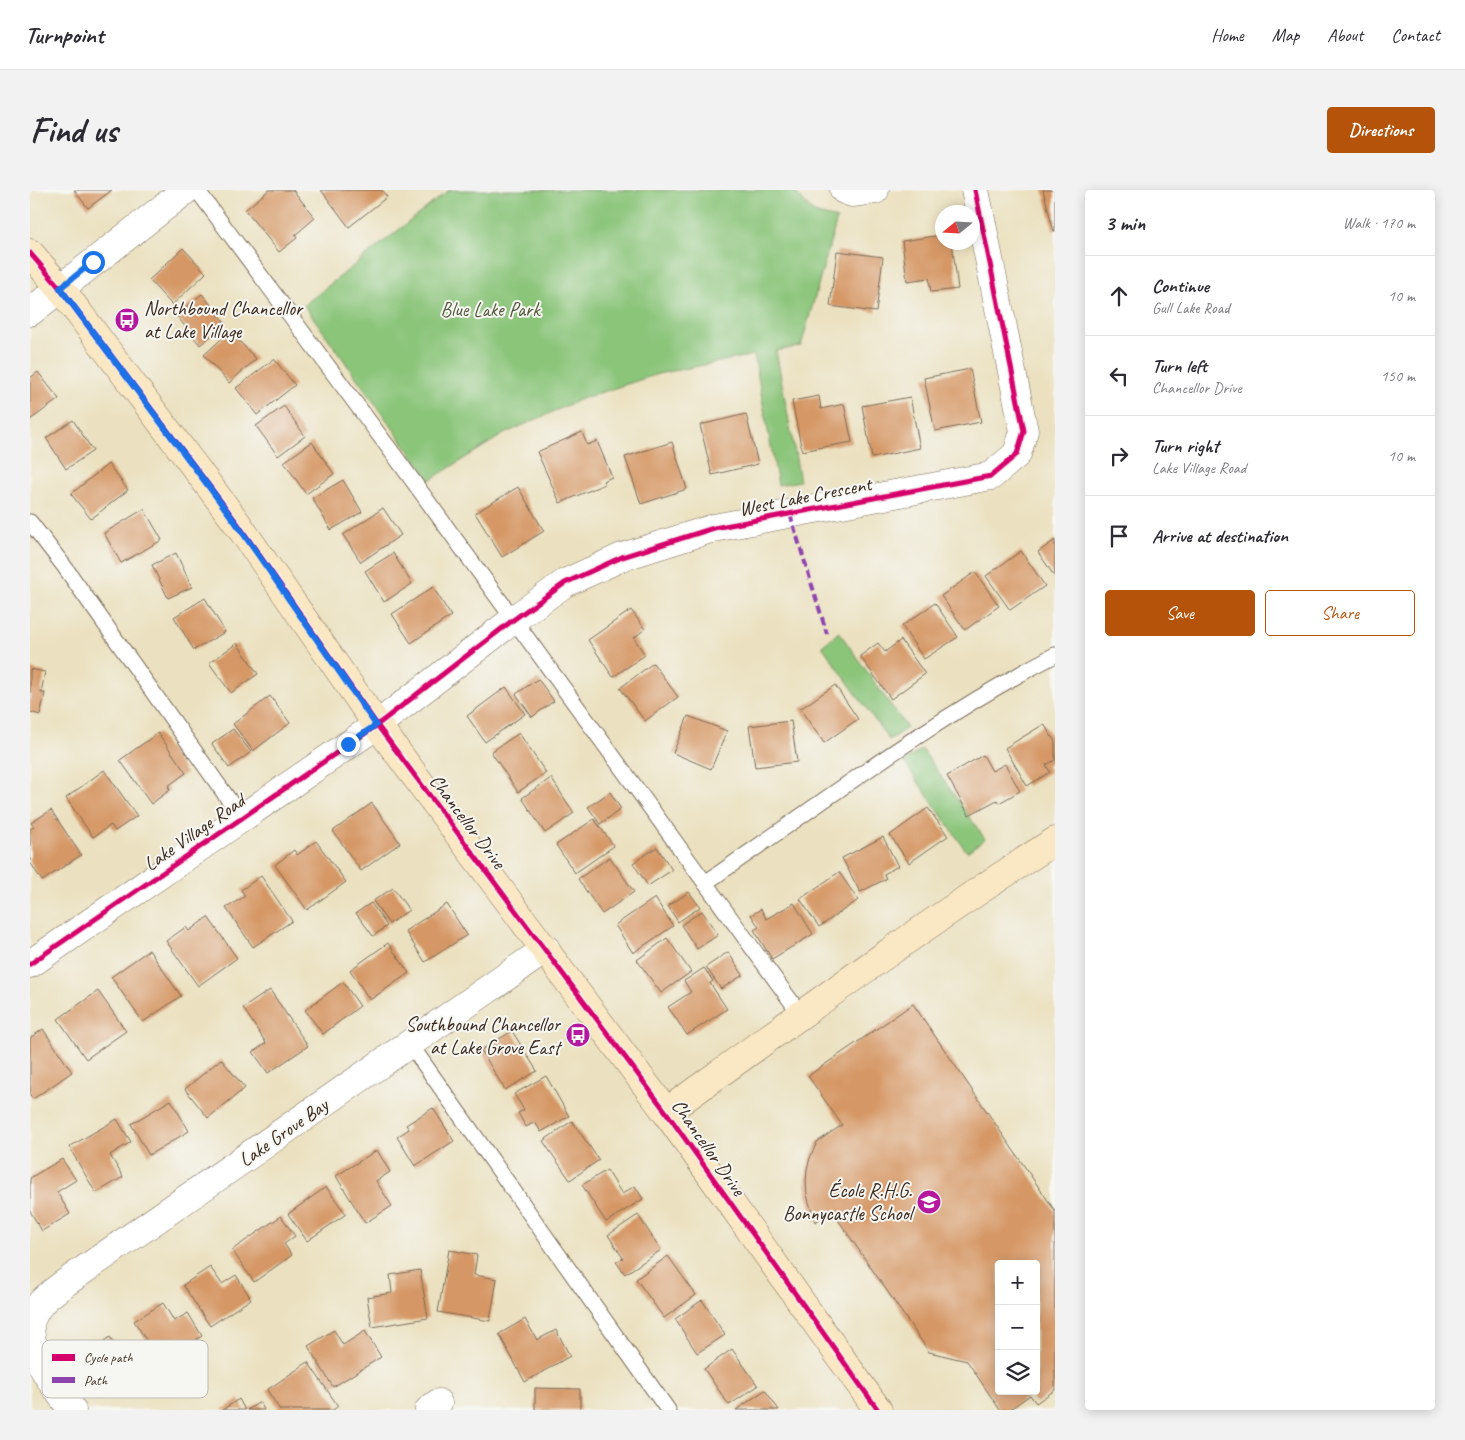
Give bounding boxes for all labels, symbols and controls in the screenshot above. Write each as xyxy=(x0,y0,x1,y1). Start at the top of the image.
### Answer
text: Turnpoint xyxy=(25,20,104,50)
text: Home xyxy=(1211,24,1244,46)
text: Map xyxy=(1272,24,1299,46)
text: About xyxy=(1327,24,1363,46)
text: Contact xyxy=(1391,24,1440,46)
button: Directions xyxy=(1327,107,1435,153)
text: Find us xyxy=(30,108,117,153)
north arrow xyxy=(935,205,980,250)
text: 3 min xyxy=(1105,210,1145,236)
text: Walk · 170 m xyxy=(1343,213,1415,233)
route start xyxy=(82,251,105,274)
text: Continue xyxy=(1152,274,1209,298)
icon: ahead xyxy=(1105,282,1133,310)
text: 10 m xyxy=(1388,286,1415,306)
place label: Northbound Chancellor at Lake Village xyxy=(144,296,304,344)
park label: Blue Lake Park xyxy=(440,297,541,322)
text: Gull Lake Road xyxy=(1152,298,1229,318)
bus stop icon: Northbound Chancellor at Lake Village xyxy=(114,307,140,333)
text: Turn left xyxy=(1152,354,1207,378)
icon: left xyxy=(1105,362,1133,390)
text: 150 m xyxy=(1381,366,1415,386)
text: Chancellor Drive xyxy=(1152,378,1242,398)
text: Turn right xyxy=(1152,434,1219,458)
icon: right xyxy=(1105,442,1133,470)
text: 10 m xyxy=(1388,446,1415,466)
text: Lake Village Road xyxy=(1152,458,1246,478)
street label: West Lake Crescent xyxy=(737,471,876,522)
icon: arrive xyxy=(1105,522,1133,550)
text: Arrive at destination xyxy=(1152,524,1288,548)
button: Save xyxy=(1105,590,1255,636)
button: Share xyxy=(1265,590,1415,636)
route end xyxy=(337,733,360,756)
street label: Chancellor Drive xyxy=(424,769,512,875)
street label: Lake Village Road xyxy=(139,787,252,876)
place label: Southbound Chancellor at Lake Grove East xyxy=(405,1012,563,1060)
bus stop icon: Southbound Chancellor at Lake Grove East xyxy=(565,1022,591,1048)
street label: Lake Grove Bay xyxy=(234,1091,334,1172)
street label: Chancellor Drive xyxy=(666,1094,752,1202)
place label: École R.H.G. Bonnycastle School xyxy=(783,1178,916,1226)
school or university icon: École R.H.G. Bonnycastle School xyxy=(916,1189,942,1215)
map controls xyxy=(995,1260,1040,1395)
button: + xyxy=(995,1260,1040,1305)
button: − xyxy=(995,1305,1040,1350)
legend xyxy=(42,1340,208,1398)
text: Cycle path xyxy=(84,1349,133,1366)
button: layers xyxy=(995,1350,1040,1395)
text: Path xyxy=(84,1372,108,1389)

